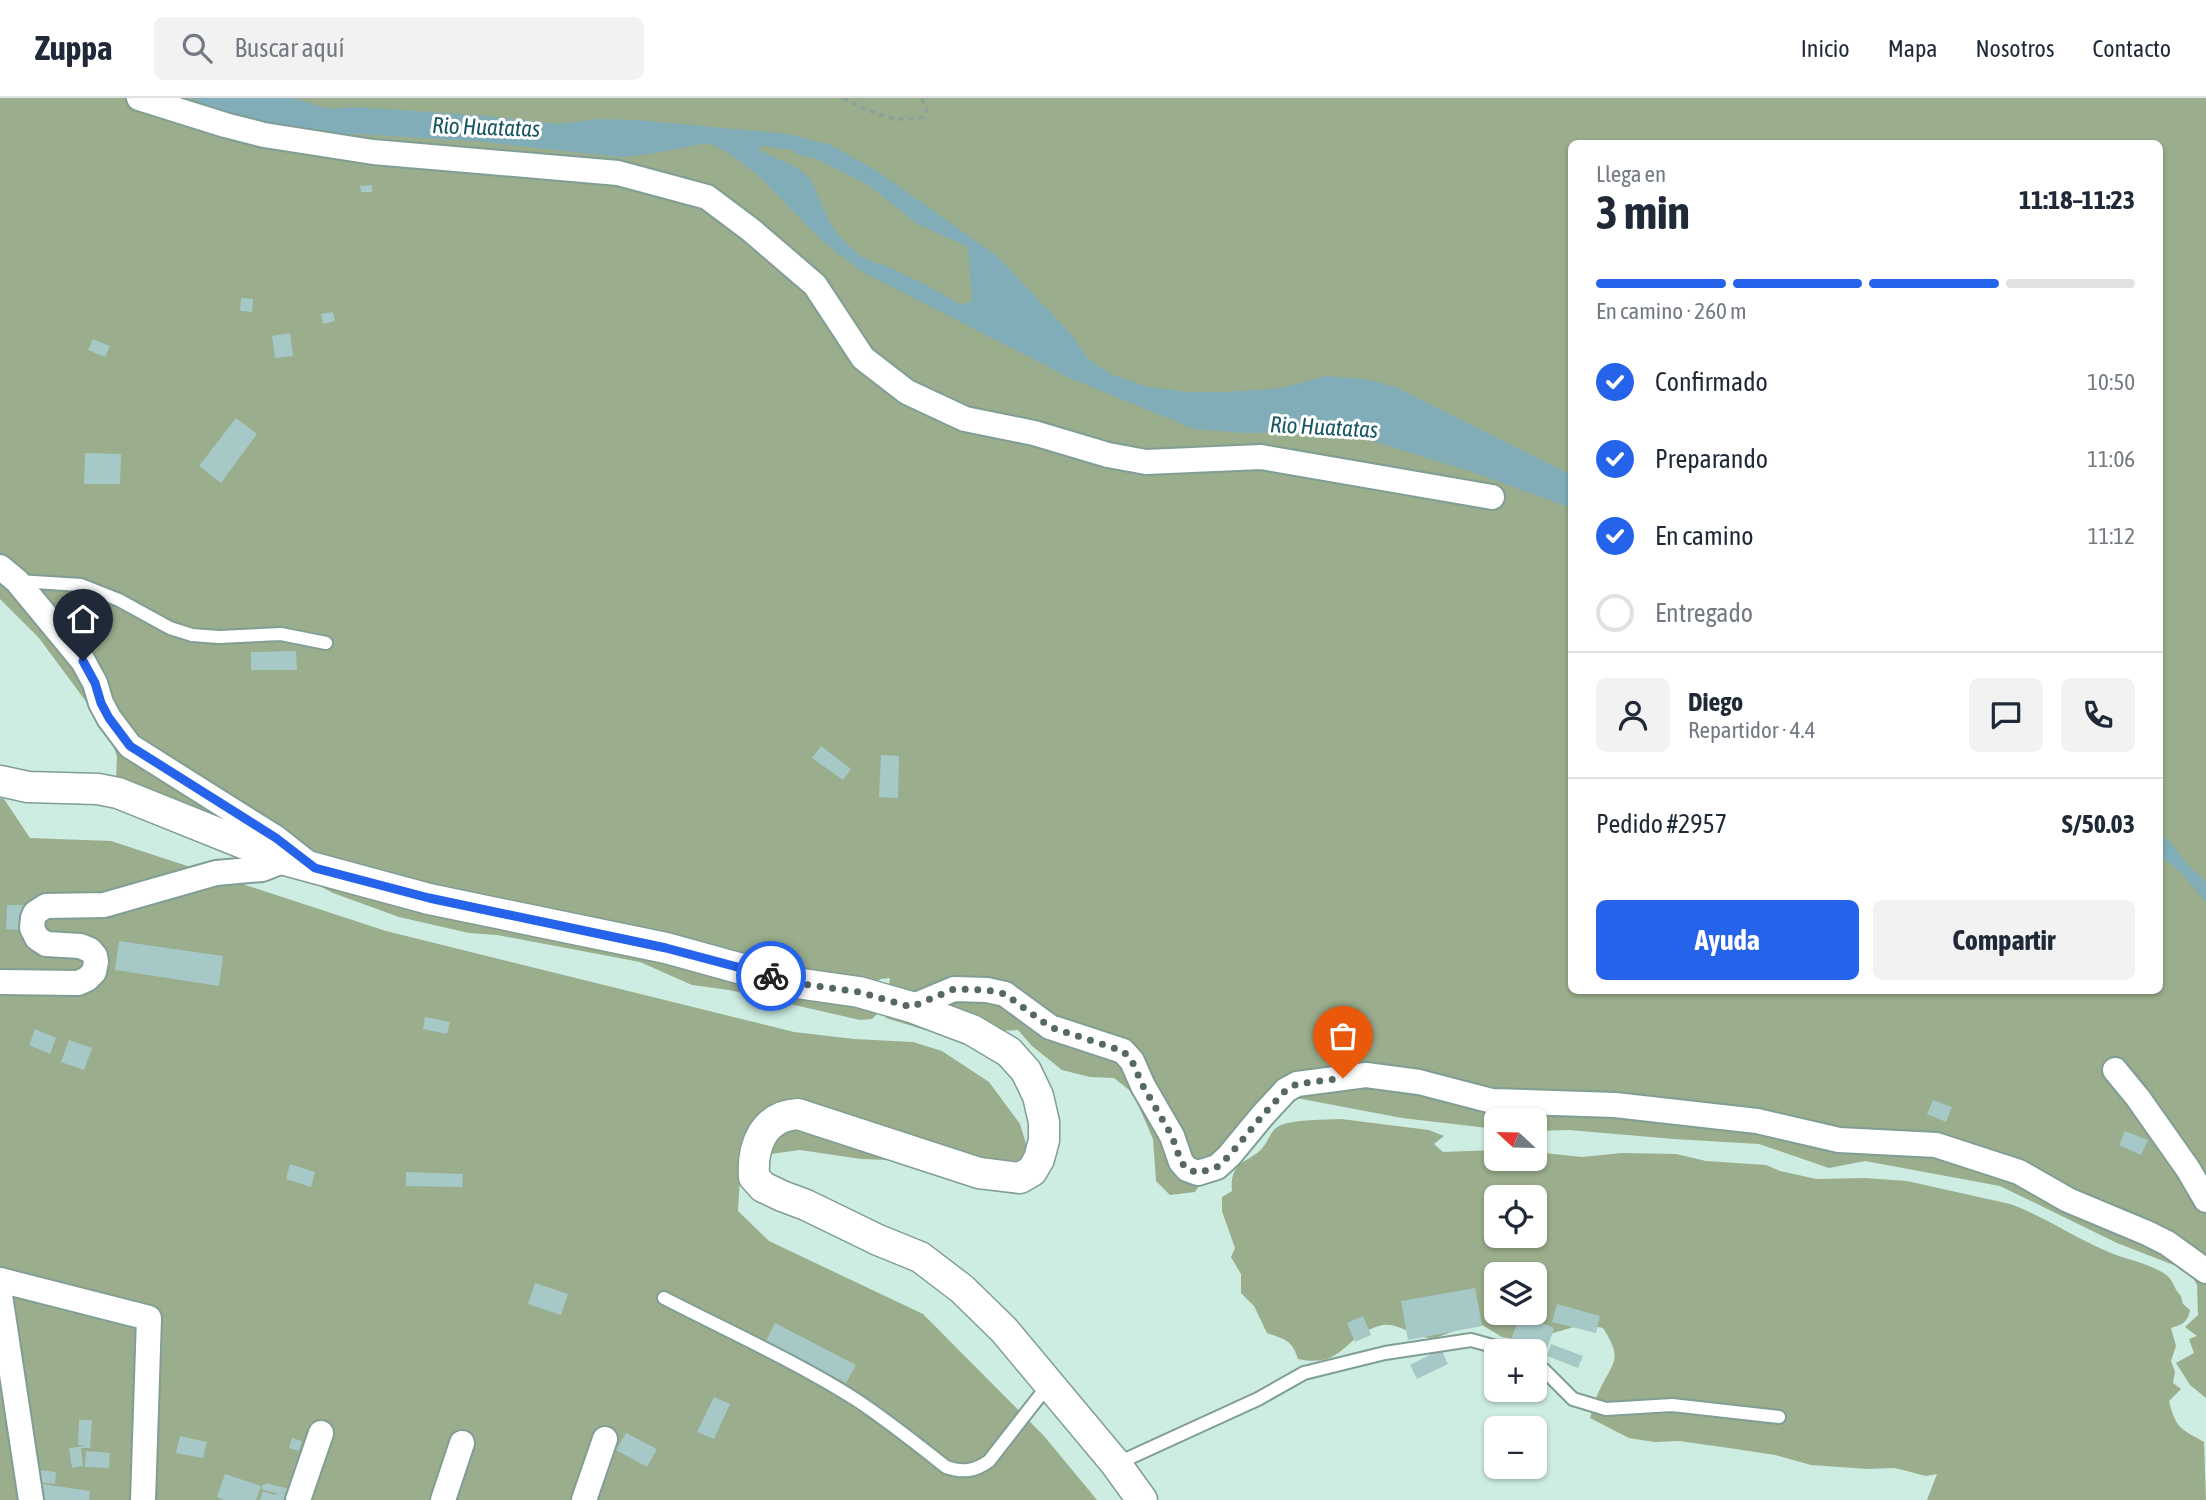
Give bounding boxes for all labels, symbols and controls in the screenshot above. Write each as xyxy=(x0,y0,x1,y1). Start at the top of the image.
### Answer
search box xyxy=(154,17,644,80)
text: Zuppa xyxy=(35,29,112,67)
icon: search xyxy=(178,29,216,67)
text: Buscar aquí xyxy=(234,33,344,63)
text: Inicio xyxy=(1801,35,1850,62)
text: Mapa xyxy=(1888,35,1937,62)
text: Nosotros xyxy=(1975,35,2054,62)
text: Contacto xyxy=(2092,35,2171,62)
water label: Rio Huatatas xyxy=(431,112,541,142)
text: Llega en xyxy=(1596,161,1666,187)
text: 11:18–11:23 xyxy=(2019,185,2135,215)
text: 3 min xyxy=(1596,186,1690,239)
text: En camino · 260 m xyxy=(1596,298,1747,324)
icon: check xyxy=(1596,363,1634,401)
text: Confirmado xyxy=(1655,367,1768,397)
text: 10:50 xyxy=(2087,369,2135,395)
water label: Rio Huatatas xyxy=(1269,411,1379,443)
icon: check xyxy=(1596,440,1634,478)
text: Preparando xyxy=(1655,444,1768,474)
text: 11:06 xyxy=(2087,446,2135,472)
icon: check xyxy=(1596,517,1634,555)
text: En camino xyxy=(1655,521,1754,551)
text: 11:12 xyxy=(2088,523,2135,549)
pin xyxy=(53,589,113,661)
text: Entregado xyxy=(1655,598,1753,628)
icon: home xyxy=(64,600,102,638)
button: person xyxy=(1596,678,1670,752)
button: chat xyxy=(1969,678,2043,752)
button: phone xyxy=(2061,678,2135,752)
text: Diego xyxy=(1688,687,1743,717)
text: Repartidor · 4.4 xyxy=(1688,717,1815,743)
text: Pedido #2957 xyxy=(1596,809,1727,839)
text: S/50.03 xyxy=(2062,809,2135,839)
button: Ayuda xyxy=(1596,900,1859,980)
button: Compartir xyxy=(1873,900,2135,980)
courier xyxy=(736,941,806,1011)
icon: bike xyxy=(752,957,790,995)
pin xyxy=(1313,1006,1373,1078)
icon: bag xyxy=(1324,1017,1362,1055)
north arrow xyxy=(1484,1108,1547,1171)
map controls xyxy=(1484,1108,1547,1479)
button: locate xyxy=(1484,1185,1547,1248)
button: layers xyxy=(1484,1262,1547,1325)
button: + xyxy=(1484,1339,1547,1402)
button: − xyxy=(1484,1416,1547,1479)

